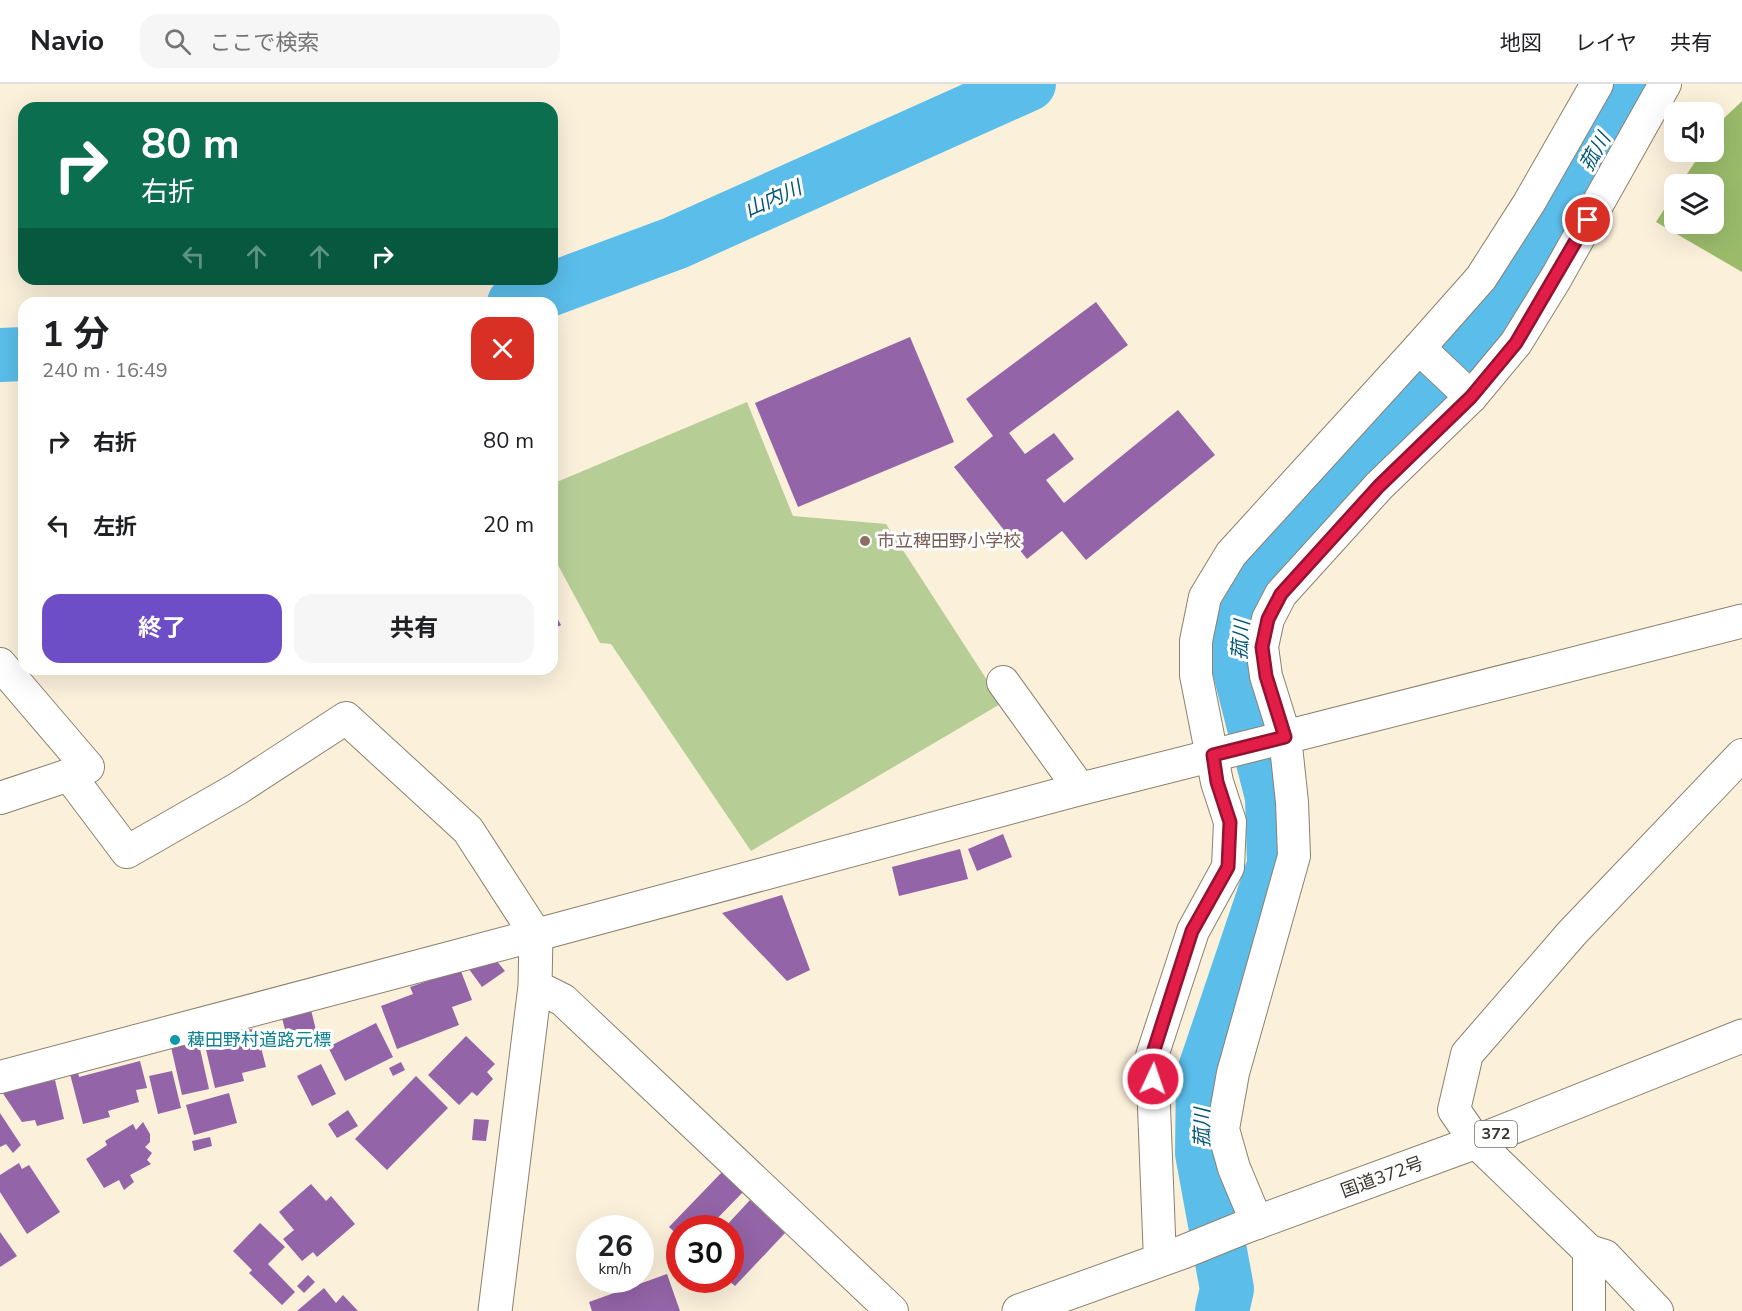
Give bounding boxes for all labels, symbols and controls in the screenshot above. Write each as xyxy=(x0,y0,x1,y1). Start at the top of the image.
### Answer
search box xyxy=(140,14,560,68)
text: Navio xyxy=(30,22,104,60)
icon: search xyxy=(161,25,194,58)
text: ここで検索 xyxy=(209,28,319,58)
text: 地図 xyxy=(1500,29,1542,57)
text: レイヤ xyxy=(1575,29,1637,57)
text: 共有 xyxy=(1670,29,1712,57)
map controls xyxy=(1664,102,1724,234)
button: sound xyxy=(1664,102,1724,162)
text: 80 m xyxy=(141,116,240,173)
icon: right xyxy=(42,126,120,204)
water label: 菰川 xyxy=(1573,126,1618,176)
text: 右折 xyxy=(141,174,195,211)
water label: 山内川 xyxy=(740,174,808,224)
button: layers xyxy=(1664,174,1724,234)
pin xyxy=(1562,194,1613,245)
icon: arrive xyxy=(1571,203,1604,236)
icon: left xyxy=(177,240,210,273)
icon: ahead xyxy=(240,240,273,273)
icon: ahead xyxy=(303,240,336,273)
icon: right xyxy=(366,240,399,273)
text: 1 分 xyxy=(42,310,109,359)
button: close xyxy=(471,317,534,380)
text: 240 m · 16:49 xyxy=(42,357,168,384)
icon: right xyxy=(42,425,75,458)
text: 80 m xyxy=(483,426,534,456)
text: 右折 xyxy=(93,428,137,458)
icon: left xyxy=(42,509,75,542)
text: 20 m xyxy=(483,510,534,540)
text: 左折 xyxy=(93,512,137,542)
place label: 市立稗田野小学校 xyxy=(877,529,1021,553)
marker: 市立稗田野小学校 xyxy=(858,534,872,548)
button: 終了 xyxy=(42,594,282,663)
button: 共有 xyxy=(294,594,534,663)
water label: 菰川 xyxy=(1226,617,1256,661)
place label: 薭田野村道路元標 xyxy=(187,1028,331,1052)
marker: 薭田野村道路元標 xyxy=(168,1033,182,1047)
position arrow xyxy=(1121,1047,1185,1111)
water label: 菰川 xyxy=(1189,1106,1216,1148)
road number: 372 xyxy=(1475,1121,1517,1147)
street label: 国道372号 xyxy=(1337,1151,1427,1203)
speed limit sign: 30 xyxy=(666,1215,744,1293)
text: 26 xyxy=(597,1226,633,1267)
text: km/h xyxy=(598,1259,632,1279)

